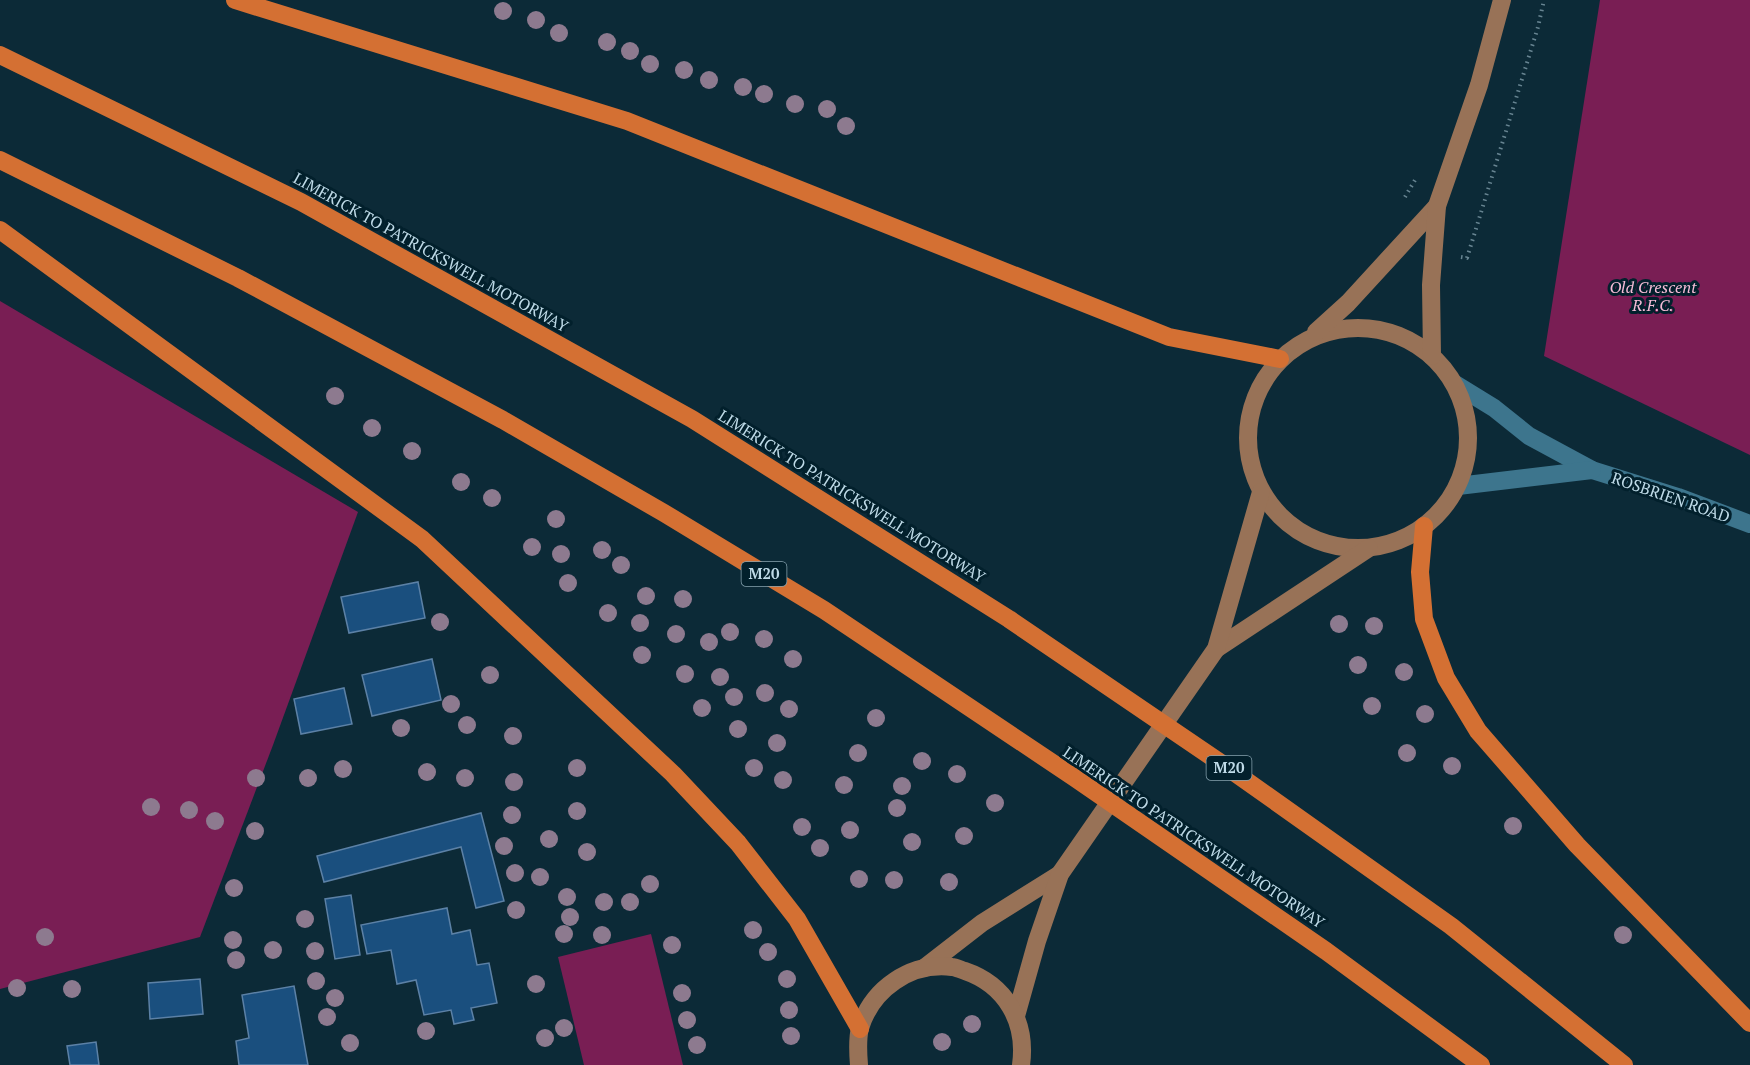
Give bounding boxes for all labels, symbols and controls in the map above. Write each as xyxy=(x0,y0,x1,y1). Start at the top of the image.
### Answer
street label: LIMERICK TO PATRICKSWELL MOTORWAY xyxy=(290,167,573,337)
park label: Old Crescent R.F.C. xyxy=(1609,276,1697,316)
street label: LIMERICK TO PATRICKSWELL MOTORWAY xyxy=(714,404,990,588)
street label: ROSBRIEN ROAD xyxy=(1609,466,1733,528)
road number: M20 xyxy=(742,562,786,586)
street label: LIMERICK TO PATRICKSWELL MOTORWAY xyxy=(1059,741,1330,933)
road number: M20 xyxy=(1206,756,1252,780)

